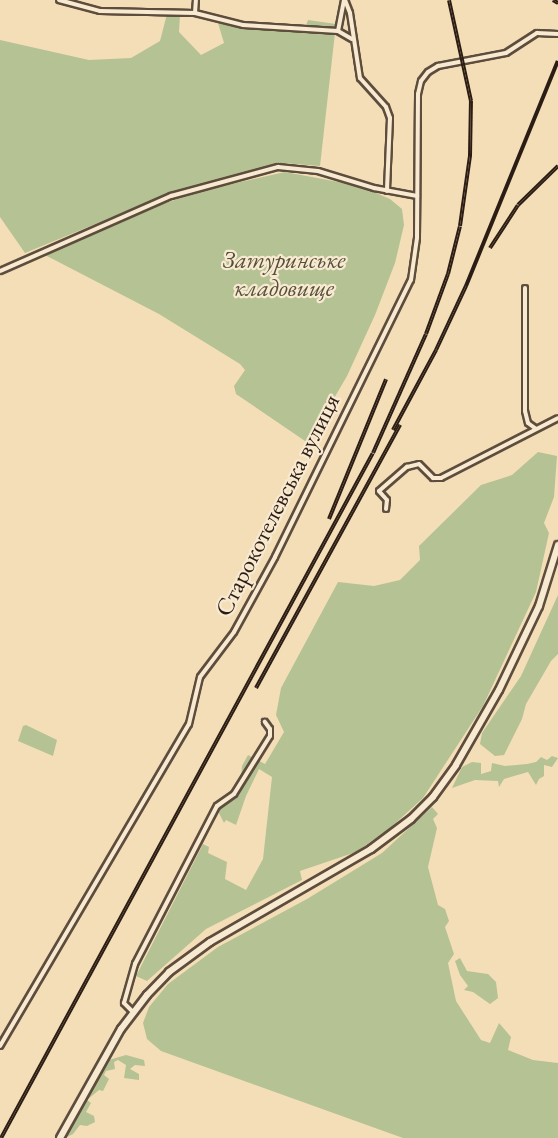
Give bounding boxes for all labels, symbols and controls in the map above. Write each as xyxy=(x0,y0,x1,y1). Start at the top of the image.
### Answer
park label: Затуринське кладовище xyxy=(223,246,345,302)
street label: Старокотелевська вулиця xyxy=(209,389,345,621)

